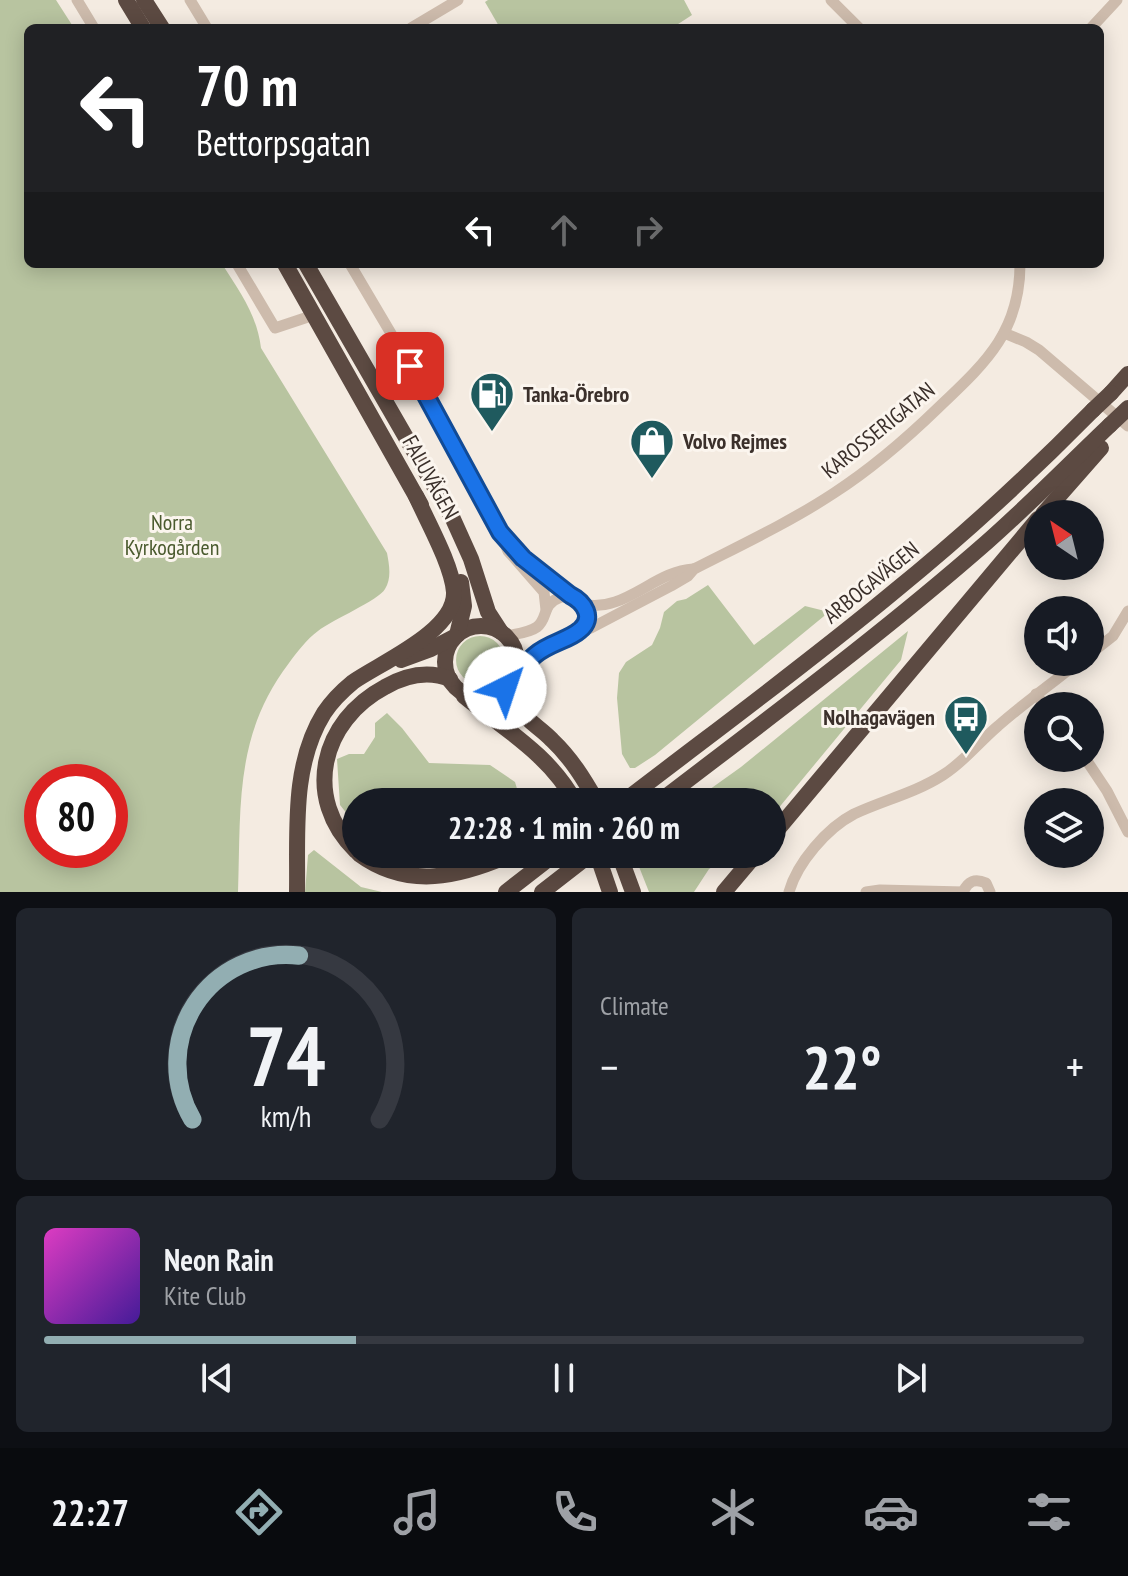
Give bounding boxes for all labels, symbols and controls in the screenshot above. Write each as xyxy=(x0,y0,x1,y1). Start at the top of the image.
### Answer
text: 70 m xyxy=(196,49,298,121)
icon: left xyxy=(64,56,168,160)
text: Bettorpsgatan xyxy=(196,119,371,166)
icon: left xyxy=(458,208,502,252)
icon: ahead xyxy=(542,208,586,252)
icon: right xyxy=(626,208,670,252)
pin xyxy=(376,332,444,400)
icon: arrive xyxy=(388,344,432,388)
fuel station icon: Tanka-Örebro xyxy=(468,370,516,433)
street label: KAROSSERIGATAN xyxy=(816,376,940,484)
place label: Tanka-Örebro xyxy=(523,380,629,408)
shop icon: Volvo Rejmes xyxy=(628,417,676,480)
place label: Volvo Rejmes xyxy=(682,427,787,455)
street label: FALUVÄGEN xyxy=(397,430,465,524)
north arrow xyxy=(1024,500,1104,580)
map controls xyxy=(1024,500,1104,868)
park label: Norra Kyrkogården xyxy=(125,508,219,561)
street label: ARBOGAVÄGEN xyxy=(817,535,925,629)
button: sound xyxy=(1024,596,1104,676)
position arrow xyxy=(463,646,547,730)
button: search xyxy=(1024,692,1104,772)
bus stop icon: Nolhagavägen xyxy=(942,693,990,756)
place label: Nolhagavägen xyxy=(823,703,935,731)
speed limit sign: 80 xyxy=(24,764,128,868)
button: layers xyxy=(1024,788,1104,868)
text: 22:28 · 1 min · 260 m xyxy=(448,808,680,847)
text: Climate xyxy=(600,989,669,1022)
text: 74 xyxy=(246,1001,326,1109)
text: 22° xyxy=(802,1028,882,1106)
text: − xyxy=(600,1038,618,1095)
text: + xyxy=(1066,1038,1084,1095)
text: km/h xyxy=(261,1098,311,1135)
text: Neon Rain xyxy=(164,1240,274,1279)
text: Kite Club xyxy=(164,1279,246,1312)
icon: previous xyxy=(195,1356,239,1400)
icon: pause xyxy=(542,1356,586,1400)
icon: next xyxy=(889,1356,933,1400)
icon: directions xyxy=(231,1484,287,1540)
icon: music xyxy=(389,1484,445,1540)
icon: phone xyxy=(547,1484,603,1540)
icon: climate xyxy=(705,1484,761,1540)
icon: car xyxy=(863,1484,919,1540)
icon: filters xyxy=(1021,1484,1077,1540)
text: 22:27 xyxy=(51,1489,129,1536)

